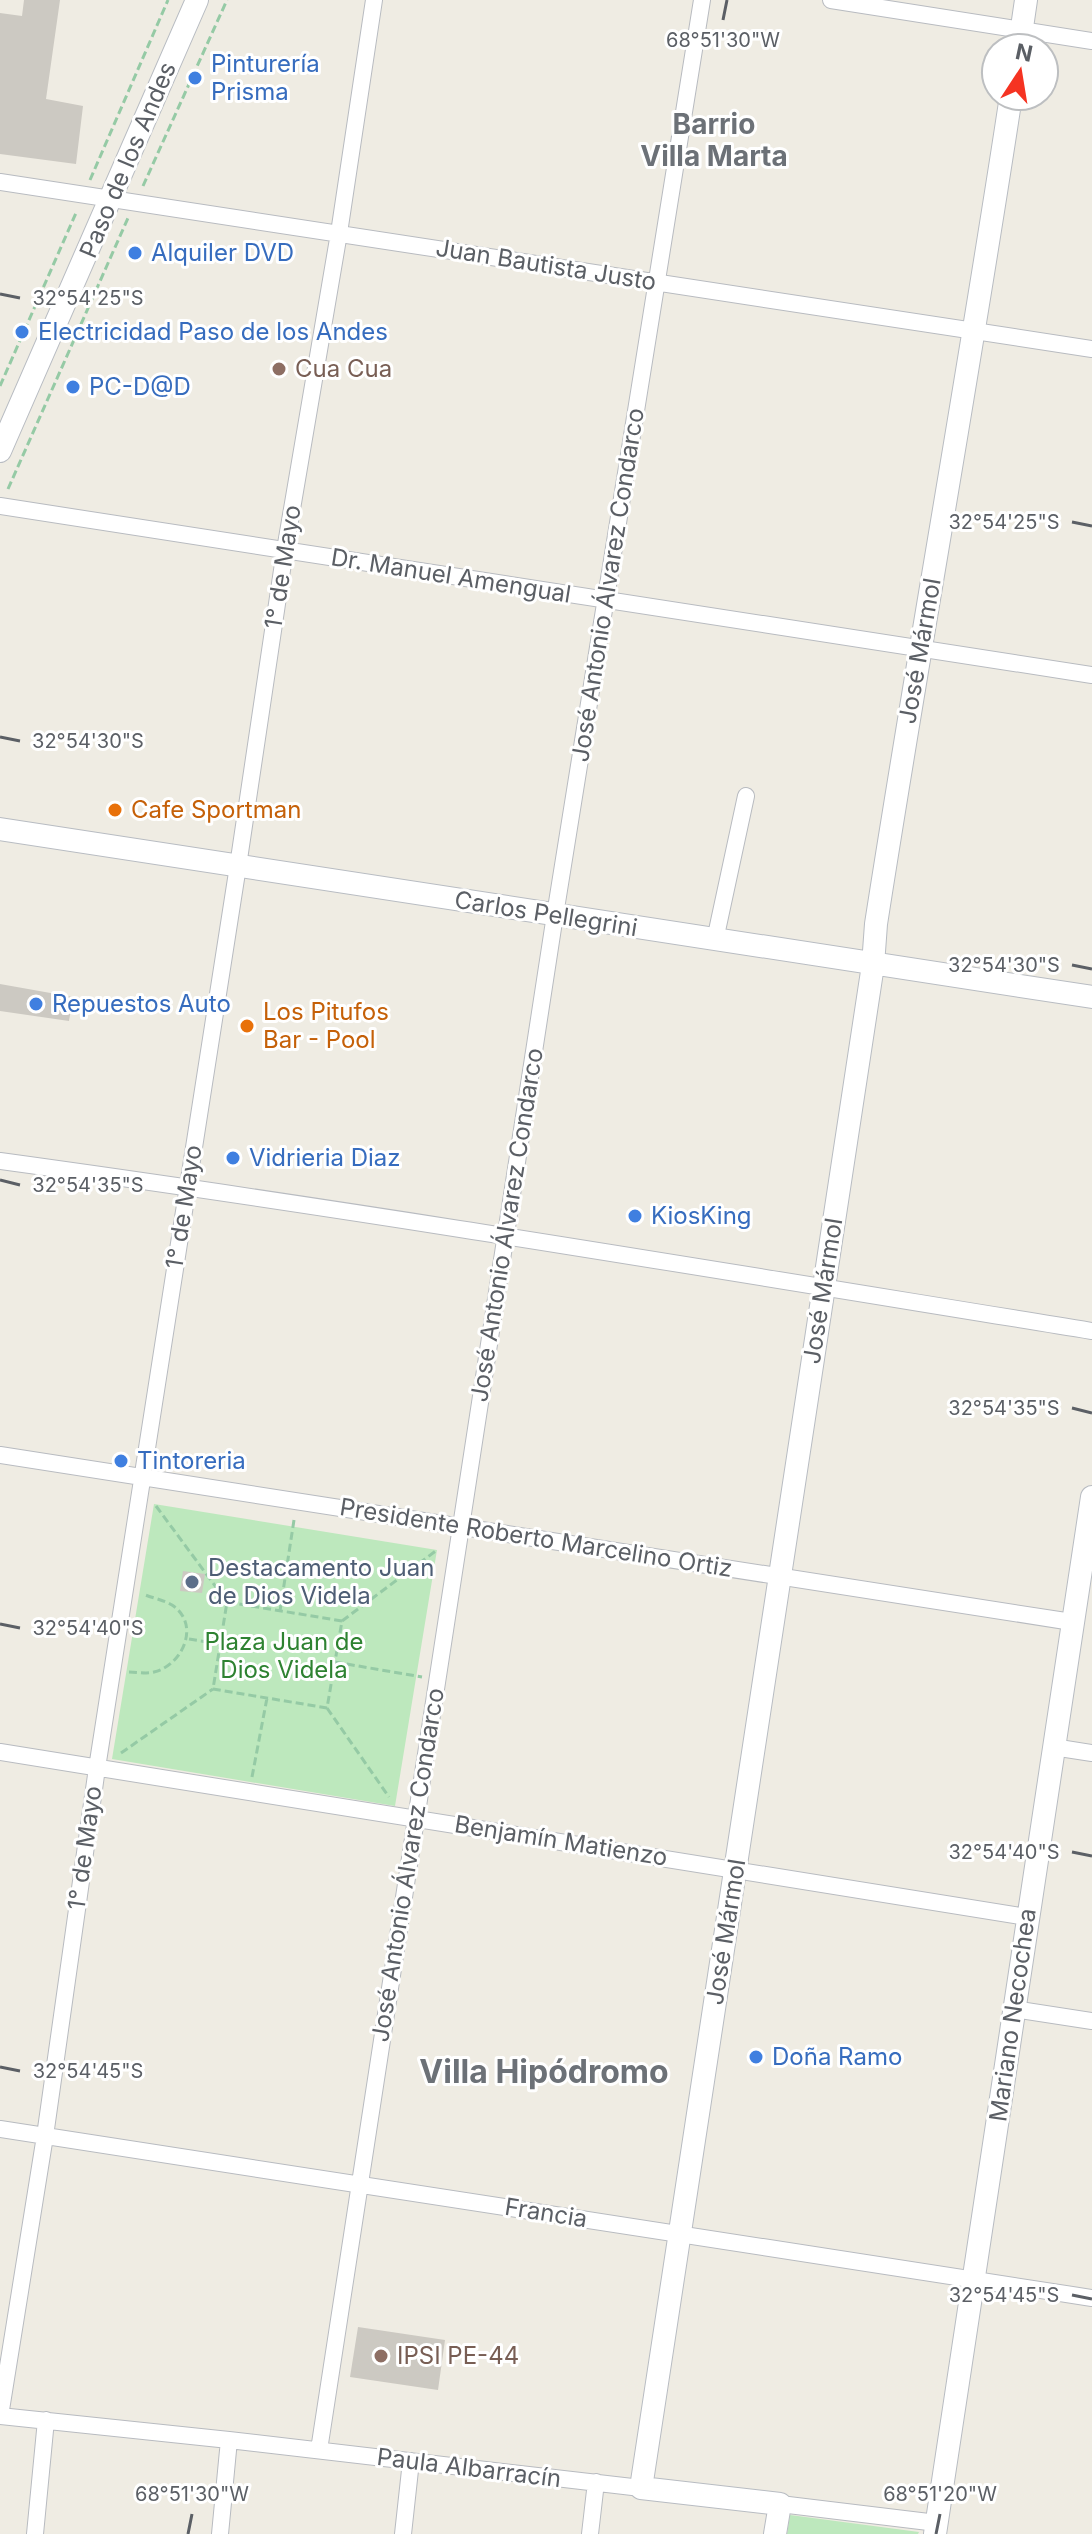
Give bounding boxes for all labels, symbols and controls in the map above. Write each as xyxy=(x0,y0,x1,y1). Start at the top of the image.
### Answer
text: 68°51'30"W xyxy=(666,28,780,52)
north arrow xyxy=(980,32,1060,112)
text: N xyxy=(1013,38,1035,67)
place label: Pinturería Prisma xyxy=(211,49,320,106)
street label: Paso de los Andes xyxy=(73,58,182,262)
marker: Pinturería Prisma xyxy=(186,69,204,87)
district label: Barrio Villa Marta xyxy=(640,107,788,173)
street label: Juan Bautista Justo xyxy=(434,233,658,296)
place label: Alquiler DVD xyxy=(151,238,294,267)
marker: Alquiler DVD xyxy=(126,244,144,262)
text: 32°54'25"S xyxy=(32,286,144,310)
place label: Electricidad Paso de los Andes xyxy=(38,317,388,346)
marker: Electricidad Paso de los Andes xyxy=(13,323,31,341)
place label: Cua Cua xyxy=(295,354,392,383)
marker: Cua Cua xyxy=(270,360,288,378)
place label: PC-D@D xyxy=(89,372,191,401)
marker: PC-D@D xyxy=(64,378,82,396)
street label: José Antonio Álvarez Condarco xyxy=(564,406,650,764)
street label: 1° de Mayo xyxy=(258,503,307,631)
text: 32°54'25"S xyxy=(948,510,1060,534)
street label: Dr. Manuel Amengual xyxy=(329,542,573,609)
street label: José Mármol xyxy=(892,576,947,726)
text: 32°54'30"S xyxy=(32,729,144,753)
place label: Cafe Sportman xyxy=(131,795,301,824)
marker: Cafe Sportman xyxy=(106,801,124,819)
street label: Carlos Pellegrini xyxy=(453,885,640,942)
text: 32°54'30"S xyxy=(948,953,1060,977)
place label: Repuestos Auto xyxy=(52,989,231,1018)
marker: Repuestos Auto xyxy=(27,995,45,1013)
place label: Los Pitufos Bar - Pool xyxy=(263,997,389,1054)
marker: Los Pitufos Bar - Pool xyxy=(238,1017,256,1035)
street label: José Antonio Álvarez Condarco xyxy=(463,1046,549,1404)
street label: 1° de Mayo xyxy=(159,1143,208,1271)
place label: Vidrieria Diaz xyxy=(249,1143,401,1172)
marker: Vidrieria Diaz xyxy=(224,1149,242,1167)
text: 32°54'35"S xyxy=(32,1173,144,1197)
place label: KiosKing xyxy=(651,1201,752,1230)
marker: KiosKing xyxy=(626,1207,644,1225)
street label: José Mármol xyxy=(797,1216,848,1366)
text: 32°54'35"S xyxy=(948,1396,1060,1420)
place label: Tintoreria xyxy=(137,1446,246,1475)
marker: Tintoreria xyxy=(112,1452,130,1470)
street label: Presidente Roberto Marcelino Ortiz xyxy=(338,1492,734,1583)
place label: Destacamento Juan de Dios Videla xyxy=(208,1553,434,1610)
marker: Destacamento Juan de Dios Videla xyxy=(183,1573,201,1591)
text: 32°54'40"S xyxy=(32,1616,144,1640)
park label: Plaza Juan de Dios Videla xyxy=(204,1627,364,1684)
street label: José Antonio Álvarez Condarco xyxy=(364,1686,450,2044)
street label: 1° de Mayo xyxy=(61,1784,108,1912)
street label: Benjamín Matienzo xyxy=(453,1809,670,1872)
text: 32°54'40"S xyxy=(948,1840,1060,1864)
street label: José Mármol xyxy=(700,1857,751,2007)
street label: Mariano Necochea xyxy=(983,1906,1042,2123)
place label: Doña Ramo xyxy=(772,2042,902,2071)
marker: Doña Ramo xyxy=(747,2048,765,2066)
district label: Villa Hipódromo xyxy=(419,2052,669,2091)
text: 32°54'45"S xyxy=(33,2059,143,2083)
street label: Francia xyxy=(503,2192,589,2233)
text: 32°54'45"S xyxy=(949,2283,1059,2307)
place label: IPSI PE-44 xyxy=(397,2341,519,2370)
marker: IPSI PE-44 xyxy=(372,2347,390,2365)
street label: Paula Albarracín xyxy=(375,2442,563,2493)
text: 68°51'30"W xyxy=(135,2482,249,2506)
text: 68°51'20"W xyxy=(883,2482,997,2506)

